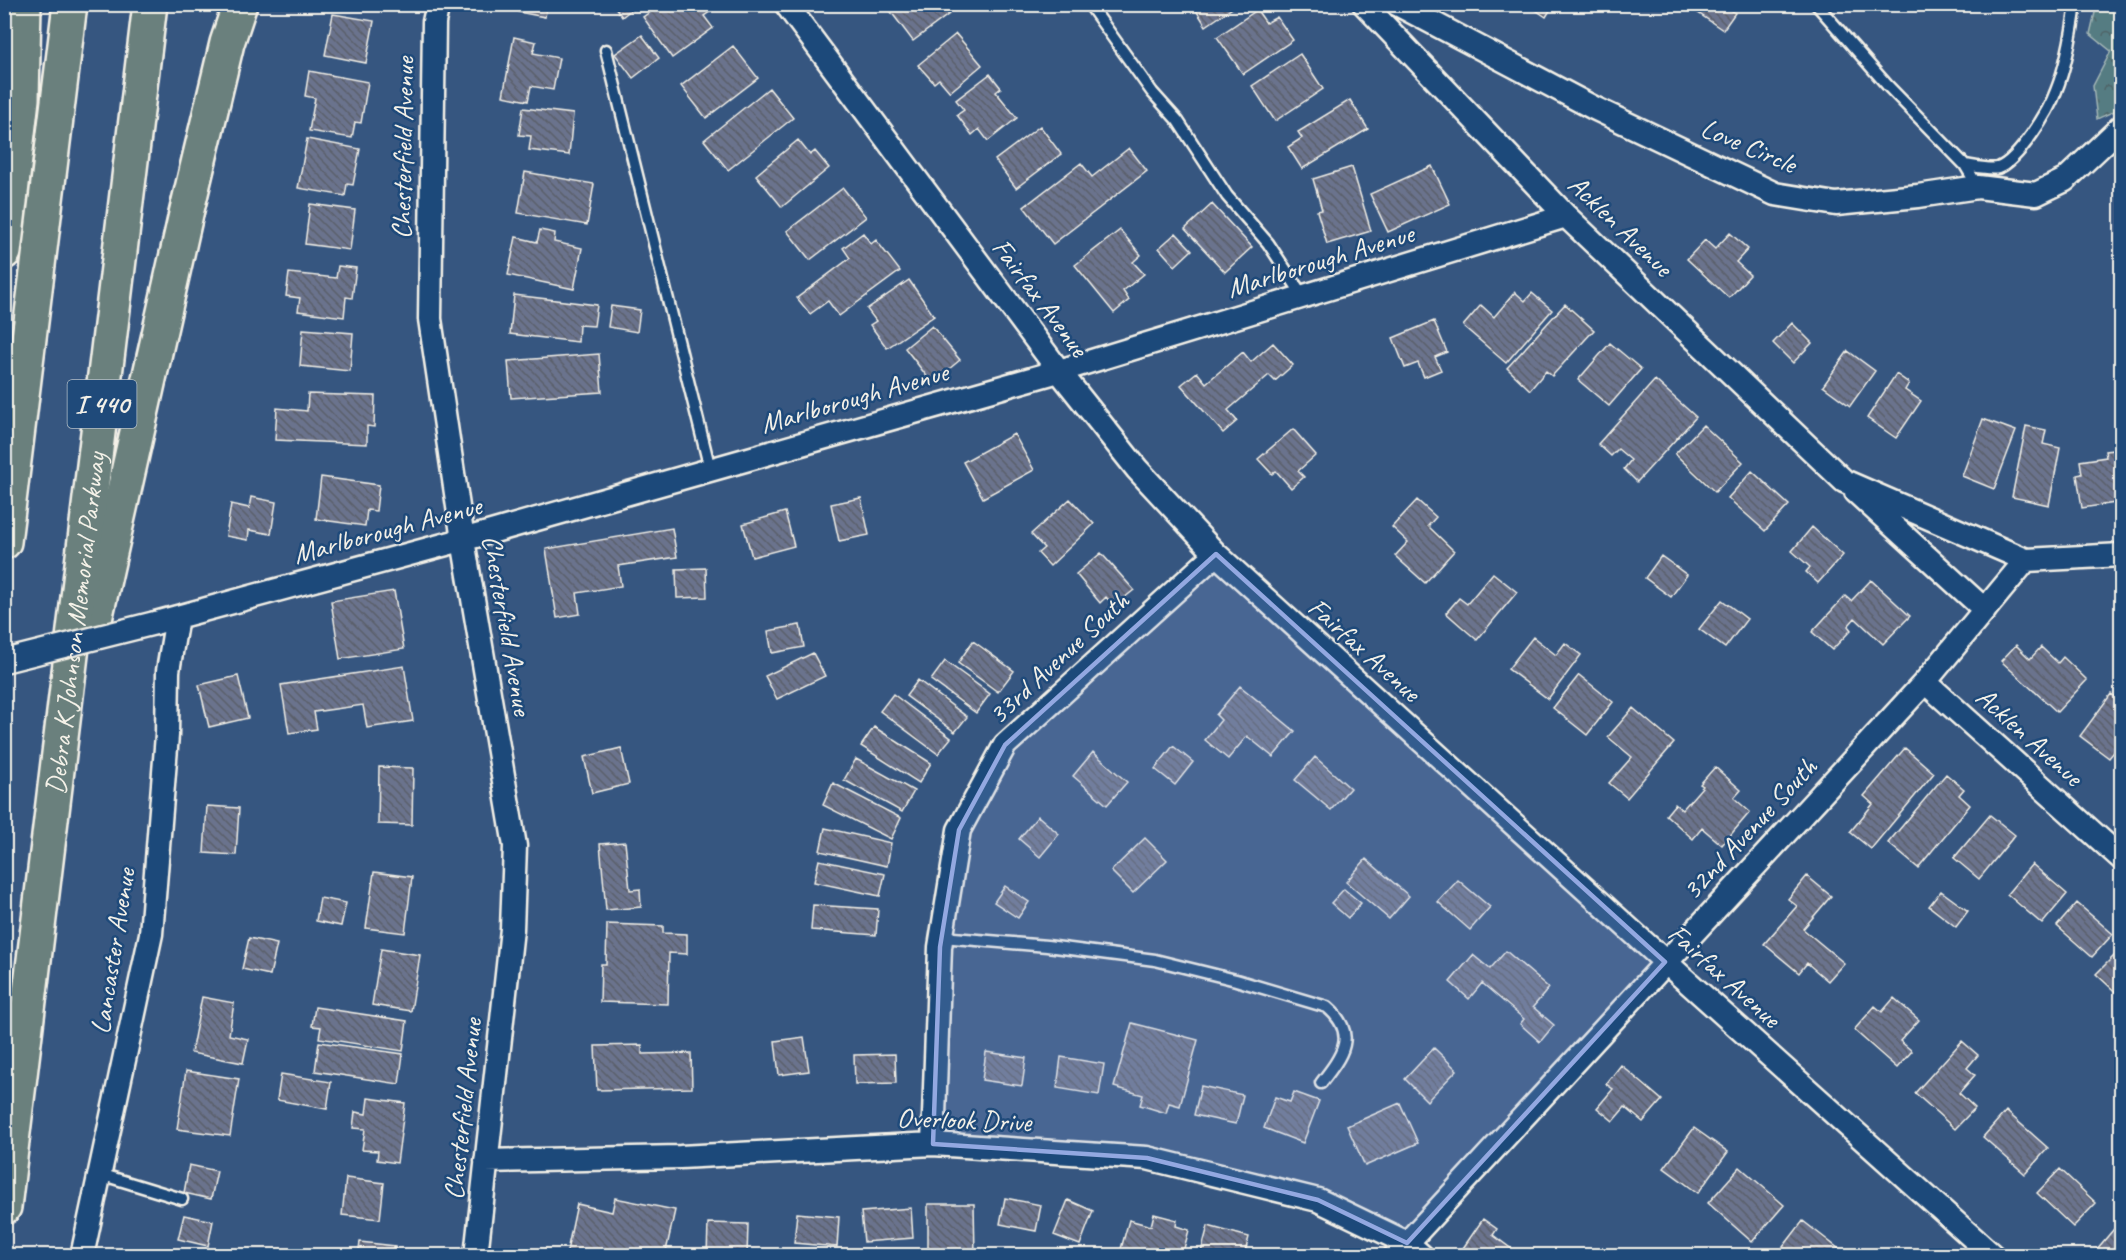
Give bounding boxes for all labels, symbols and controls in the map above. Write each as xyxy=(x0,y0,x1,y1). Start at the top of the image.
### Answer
street label: Chesterfield Avenue xyxy=(383,55,422,239)
street label: Love Circle xyxy=(1696,110,1804,182)
street label: Acklen Avenue xyxy=(1561,167,1682,285)
street label: Marlborough Avenue xyxy=(1223,215,1420,305)
street label: Fairfax Avenue xyxy=(985,231,1098,365)
street label: Marlborough Avenue xyxy=(756,353,954,441)
road number: I 440 xyxy=(68,380,136,428)
street label: Debra K Johnson Memorial Parkway xyxy=(37,448,114,796)
street label: Marlborough Avenue xyxy=(289,487,487,571)
street label: Chesterfield Avenue xyxy=(474,532,541,720)
street label: 33rd Avenue South xyxy=(981,582,1137,732)
street label: Fairfax Avenue xyxy=(1301,590,1430,710)
street label: Acklen Avenue xyxy=(1969,679,2092,795)
street label: 32nd Avenue South xyxy=(1674,749,1825,907)
street label: Lancaster Avenue xyxy=(82,864,143,1036)
street label: Fairfax Avenue xyxy=(1661,916,1790,1036)
street label: Chesterfield Avenue xyxy=(436,1015,490,1201)
street label: Overlook Drive xyxy=(896,1100,1034,1139)

